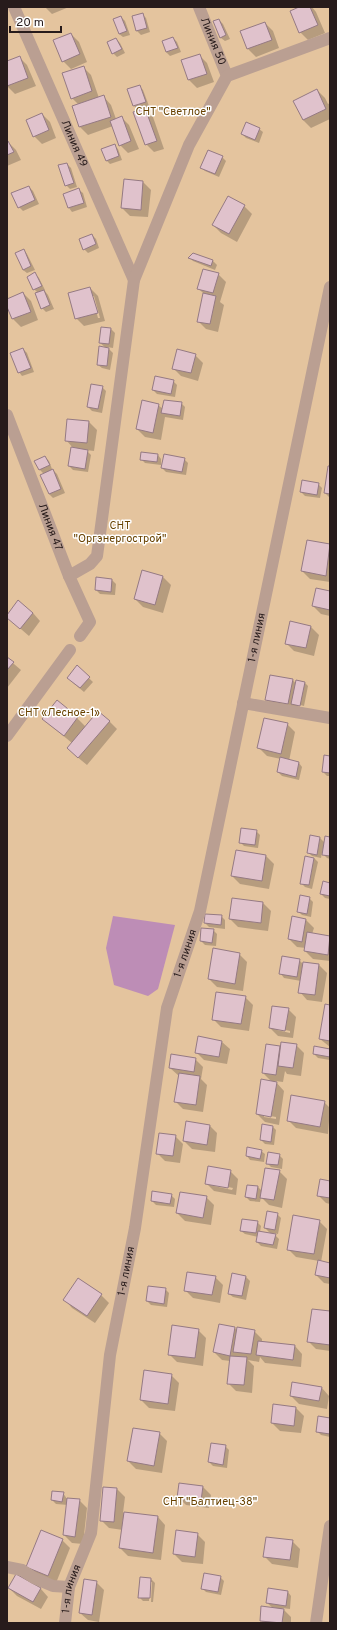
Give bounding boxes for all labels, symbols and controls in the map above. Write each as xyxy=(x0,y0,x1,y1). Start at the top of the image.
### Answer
scale bar xyxy=(10,8,61,34)
text: 20 m xyxy=(16,15,44,31)
street label: Линия 50 xyxy=(197,15,229,67)
park label: СНТ "Светлое" xyxy=(135,105,211,119)
street label: Линия 49 xyxy=(57,118,90,169)
street label: Линия 47 xyxy=(35,501,66,553)
park label: СНТ "Оргэнергострой" xyxy=(74,519,166,546)
street label: 1-я линия xyxy=(245,612,269,664)
park label: СНТ «Лесное-1» xyxy=(18,706,100,720)
street label: 1-я линия xyxy=(171,927,200,979)
street label: 1-я линия xyxy=(115,1245,138,1297)
park label: СНТ "Балтиец-38" xyxy=(163,1495,257,1509)
street label: 1-я линия xyxy=(59,1562,84,1614)

